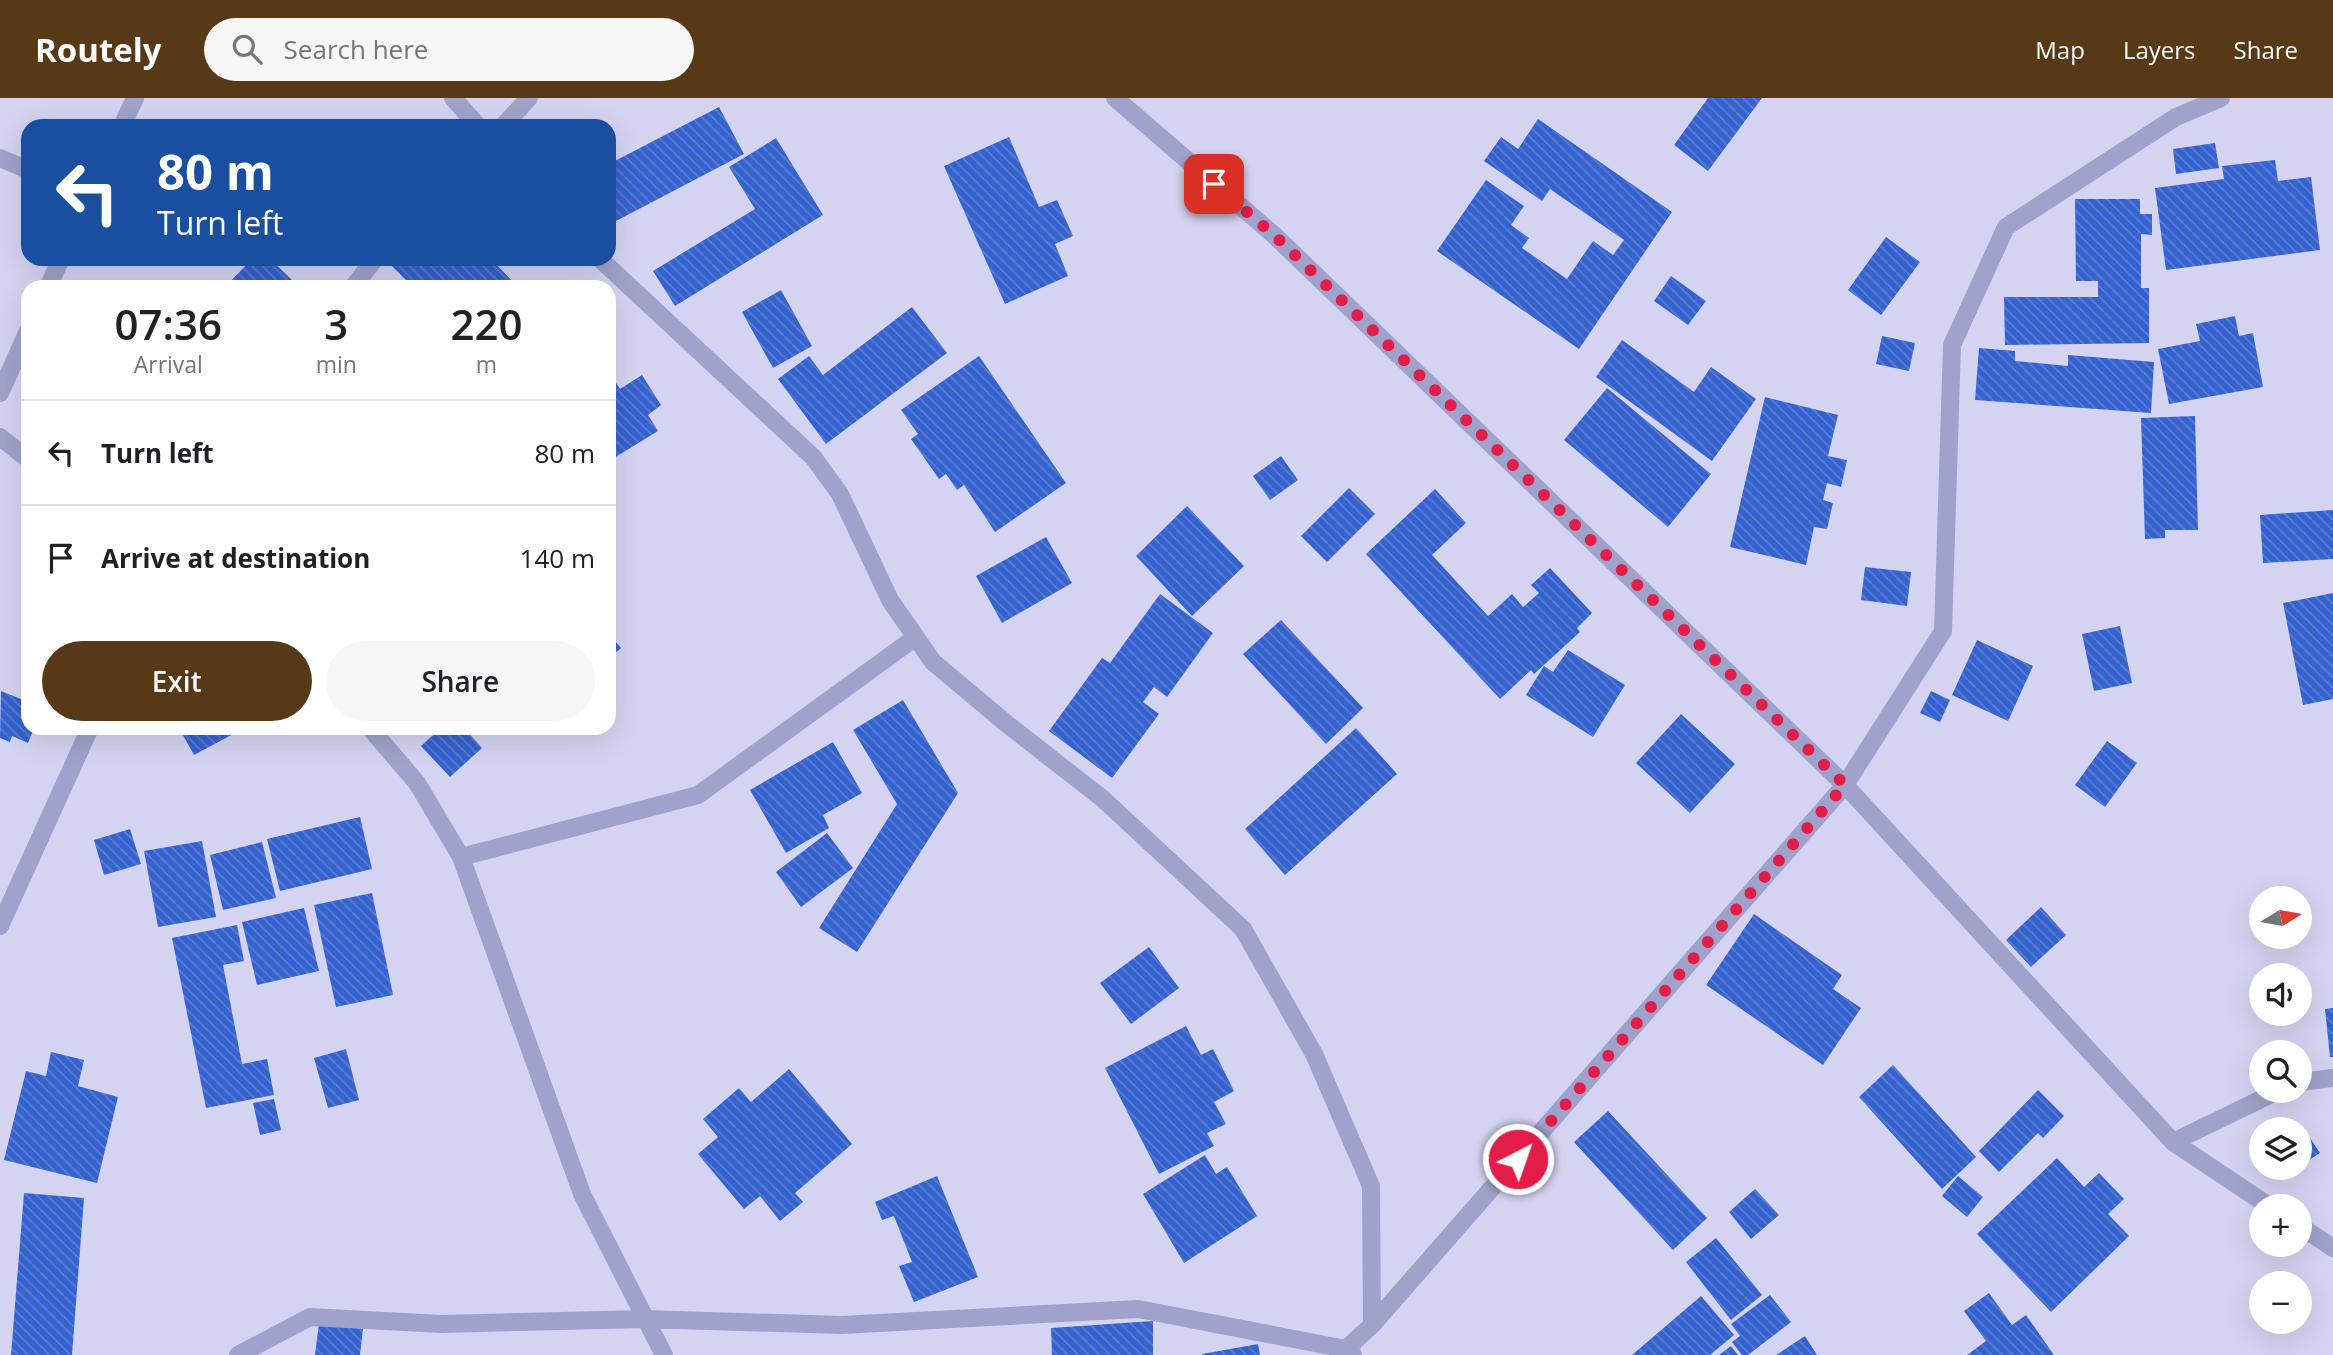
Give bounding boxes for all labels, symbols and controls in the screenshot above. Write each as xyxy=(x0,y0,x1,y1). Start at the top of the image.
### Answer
search box xyxy=(204,18,694,81)
text: Routely xyxy=(35,27,162,72)
icon: search xyxy=(228,30,266,68)
text: Search here xyxy=(284,31,428,67)
text: Map xyxy=(2035,33,2085,66)
text: Layers xyxy=(2123,33,2196,66)
text: Share xyxy=(2234,33,2298,66)
text: 80 m xyxy=(157,138,274,204)
icon: left xyxy=(42,147,133,238)
pin xyxy=(1184,154,1244,214)
icon: arrive xyxy=(1195,165,1233,203)
text: Turn left xyxy=(157,201,283,244)
text: 07:36 xyxy=(115,295,222,352)
text: 3 xyxy=(324,295,348,352)
text: 220 xyxy=(450,295,522,352)
text: Arrival xyxy=(134,348,203,380)
text: min xyxy=(316,348,357,380)
text: m xyxy=(476,348,497,380)
icon: left xyxy=(42,434,80,472)
text: Turn left xyxy=(101,435,213,471)
text: 80 m xyxy=(534,435,595,471)
icon: arrive xyxy=(42,539,80,577)
text: Arrive at destination xyxy=(101,540,370,576)
text: 140 m xyxy=(520,540,595,576)
button: Exit xyxy=(42,641,312,721)
button: Share xyxy=(326,641,595,721)
north arrow xyxy=(2249,886,2312,948)
map controls xyxy=(2249,886,2312,1334)
button: sound xyxy=(2249,963,2312,1026)
button: search xyxy=(2249,1040,2312,1103)
button: layers xyxy=(2249,1117,2312,1180)
position arrow xyxy=(1481,1122,1555,1196)
button: + xyxy=(2249,1194,2312,1257)
button: − xyxy=(2249,1271,2312,1334)

